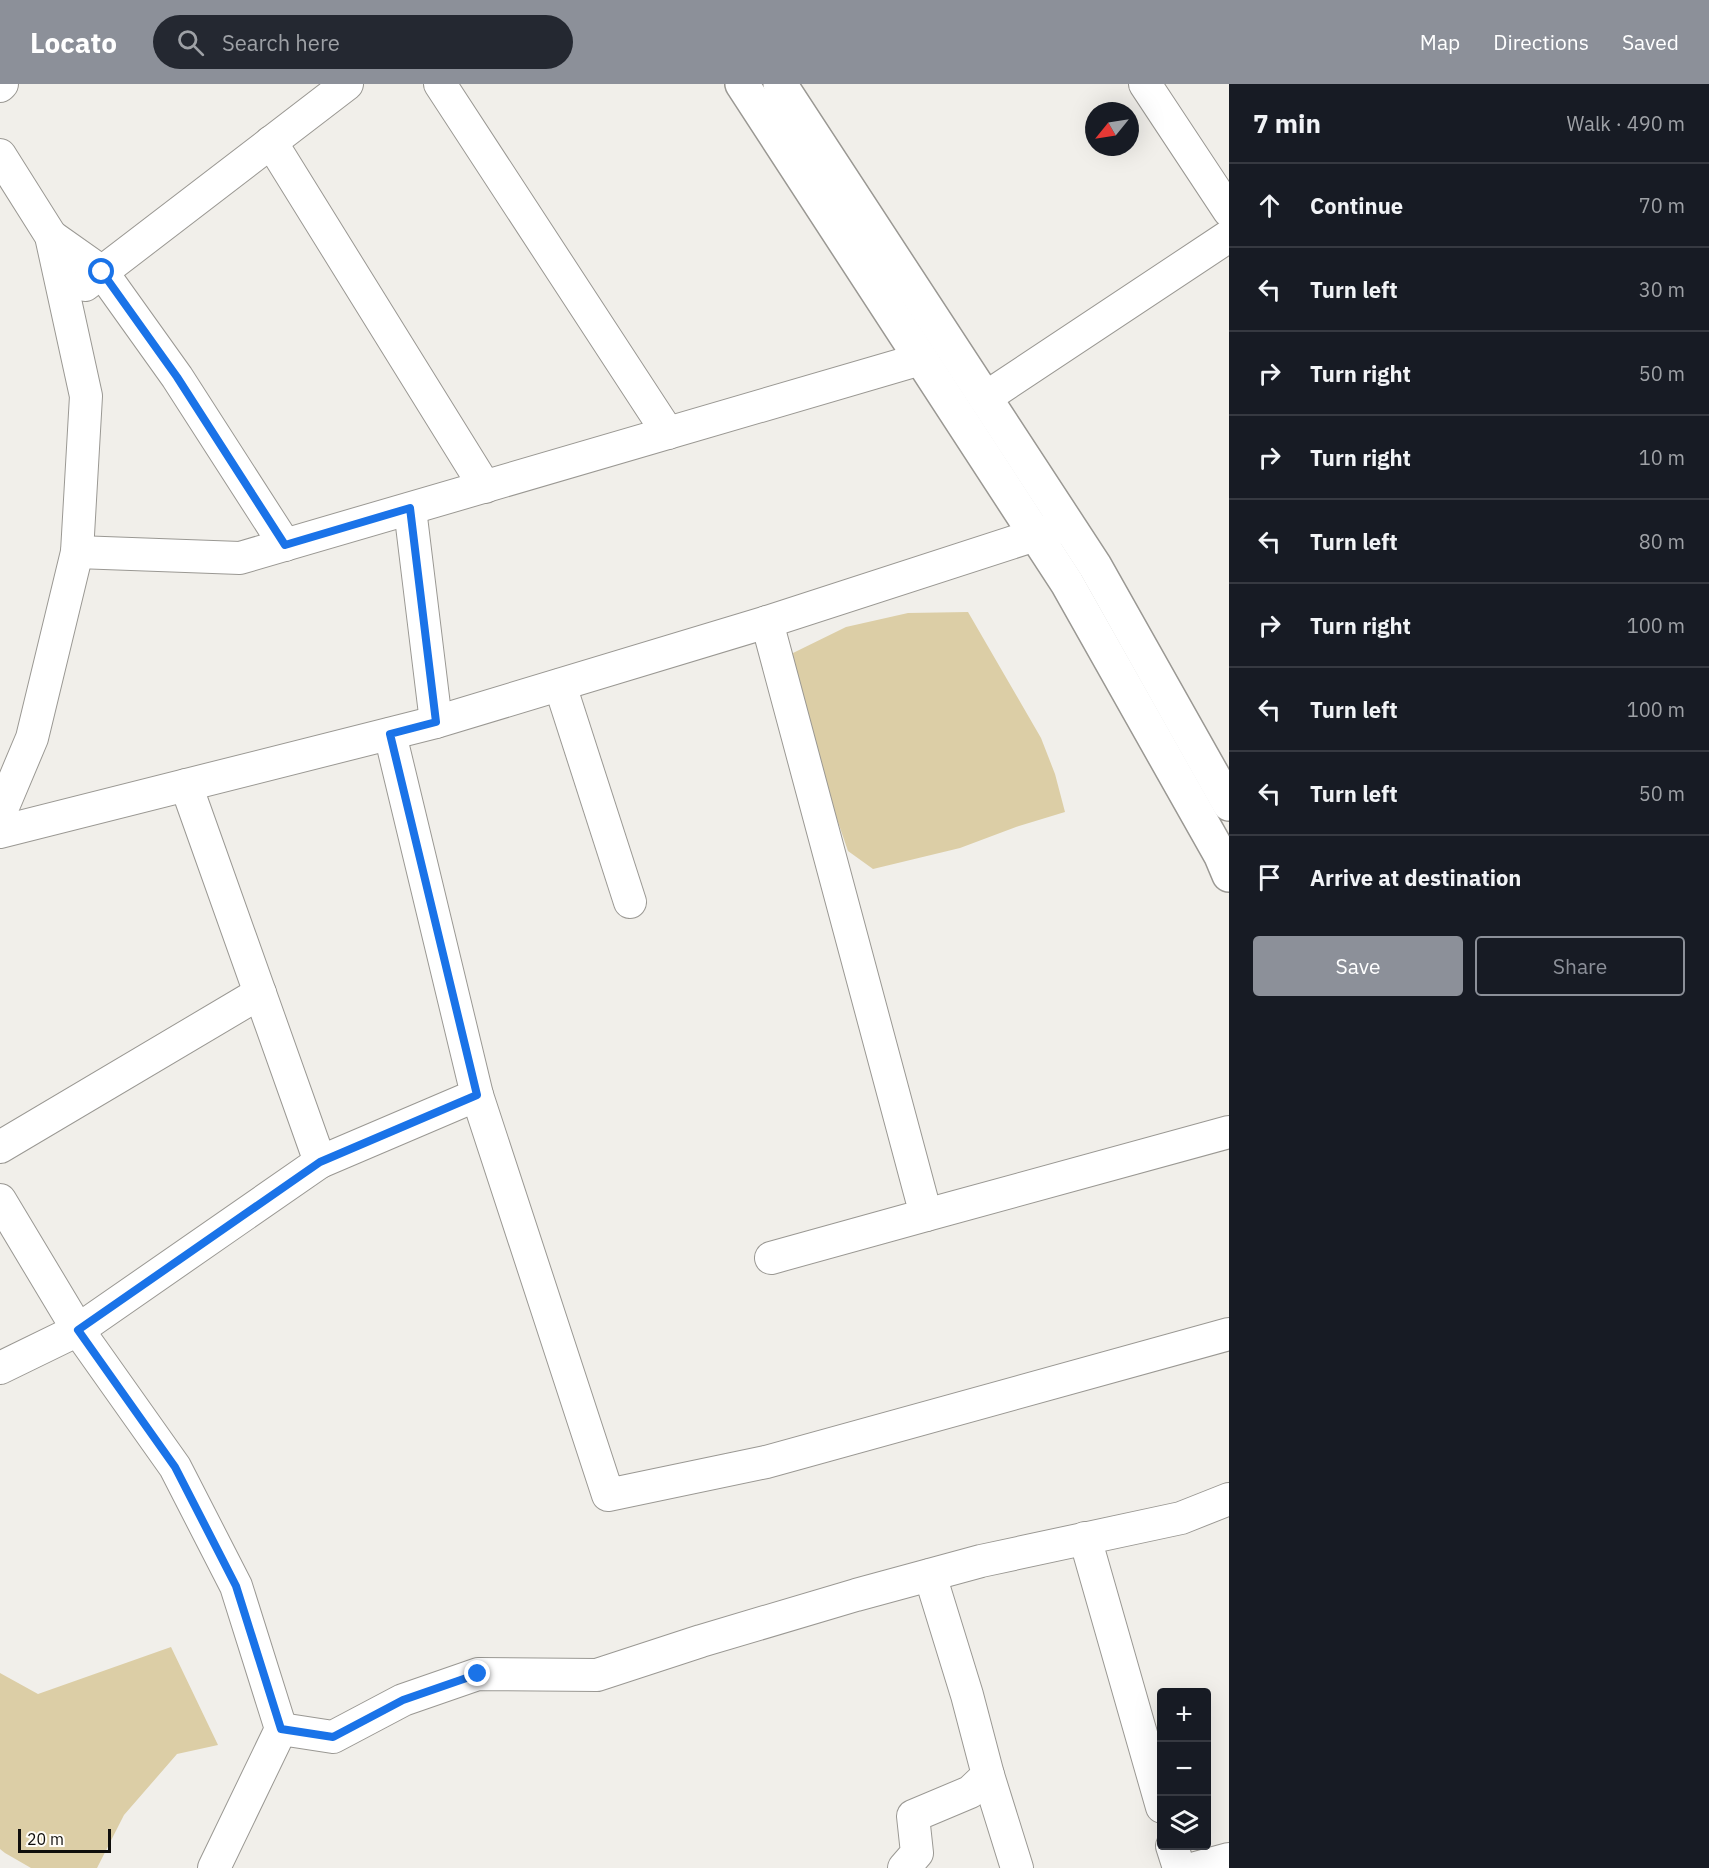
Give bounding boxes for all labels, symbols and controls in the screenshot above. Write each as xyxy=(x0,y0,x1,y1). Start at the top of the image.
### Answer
search box xyxy=(153,15,573,69)
text: Locato xyxy=(30,24,117,61)
icon: search xyxy=(174,26,207,59)
text: Search here xyxy=(222,28,340,57)
text: Map xyxy=(1420,28,1460,56)
text: Directions xyxy=(1493,28,1589,56)
text: Saved xyxy=(1622,28,1679,56)
north arrow xyxy=(1085,102,1139,156)
text: 7 min xyxy=(1253,106,1321,140)
text: Walk · 490 m xyxy=(1567,110,1685,137)
icon: ahead xyxy=(1253,189,1286,222)
text: Continue xyxy=(1310,191,1403,220)
text: 70 m xyxy=(1639,192,1685,219)
route start xyxy=(88,258,114,284)
icon: left xyxy=(1253,273,1286,306)
text: Turn left xyxy=(1310,275,1398,304)
text: 30 m xyxy=(1639,276,1685,303)
icon: right xyxy=(1253,357,1286,390)
text: Turn right xyxy=(1310,359,1411,388)
text: 50 m xyxy=(1639,360,1685,387)
icon: right xyxy=(1253,441,1286,474)
text: Turn right xyxy=(1310,443,1411,472)
text: 10 m xyxy=(1639,444,1685,471)
icon: left xyxy=(1253,525,1286,558)
text: Turn left xyxy=(1310,527,1398,556)
text: 80 m xyxy=(1639,528,1685,555)
icon: right xyxy=(1253,609,1286,642)
text: Turn right xyxy=(1310,611,1411,640)
text: 100 m xyxy=(1627,612,1685,639)
icon: left xyxy=(1253,693,1286,726)
text: Turn left xyxy=(1310,695,1398,724)
text: 100 m xyxy=(1627,696,1685,723)
icon: left xyxy=(1253,777,1286,810)
text: Turn left xyxy=(1310,779,1398,808)
text: 50 m xyxy=(1639,780,1685,807)
icon: arrive xyxy=(1253,861,1286,894)
text: Arrive at destination xyxy=(1310,863,1521,892)
button: Save xyxy=(1253,936,1463,996)
button: Share xyxy=(1475,936,1685,996)
route end xyxy=(464,1660,490,1686)
map controls xyxy=(1157,1688,1211,1850)
button: + xyxy=(1157,1688,1211,1742)
button: − xyxy=(1157,1742,1211,1796)
button: layers xyxy=(1157,1796,1211,1850)
scale bar xyxy=(18,1826,111,1854)
text: 20 m xyxy=(27,1829,64,1849)

